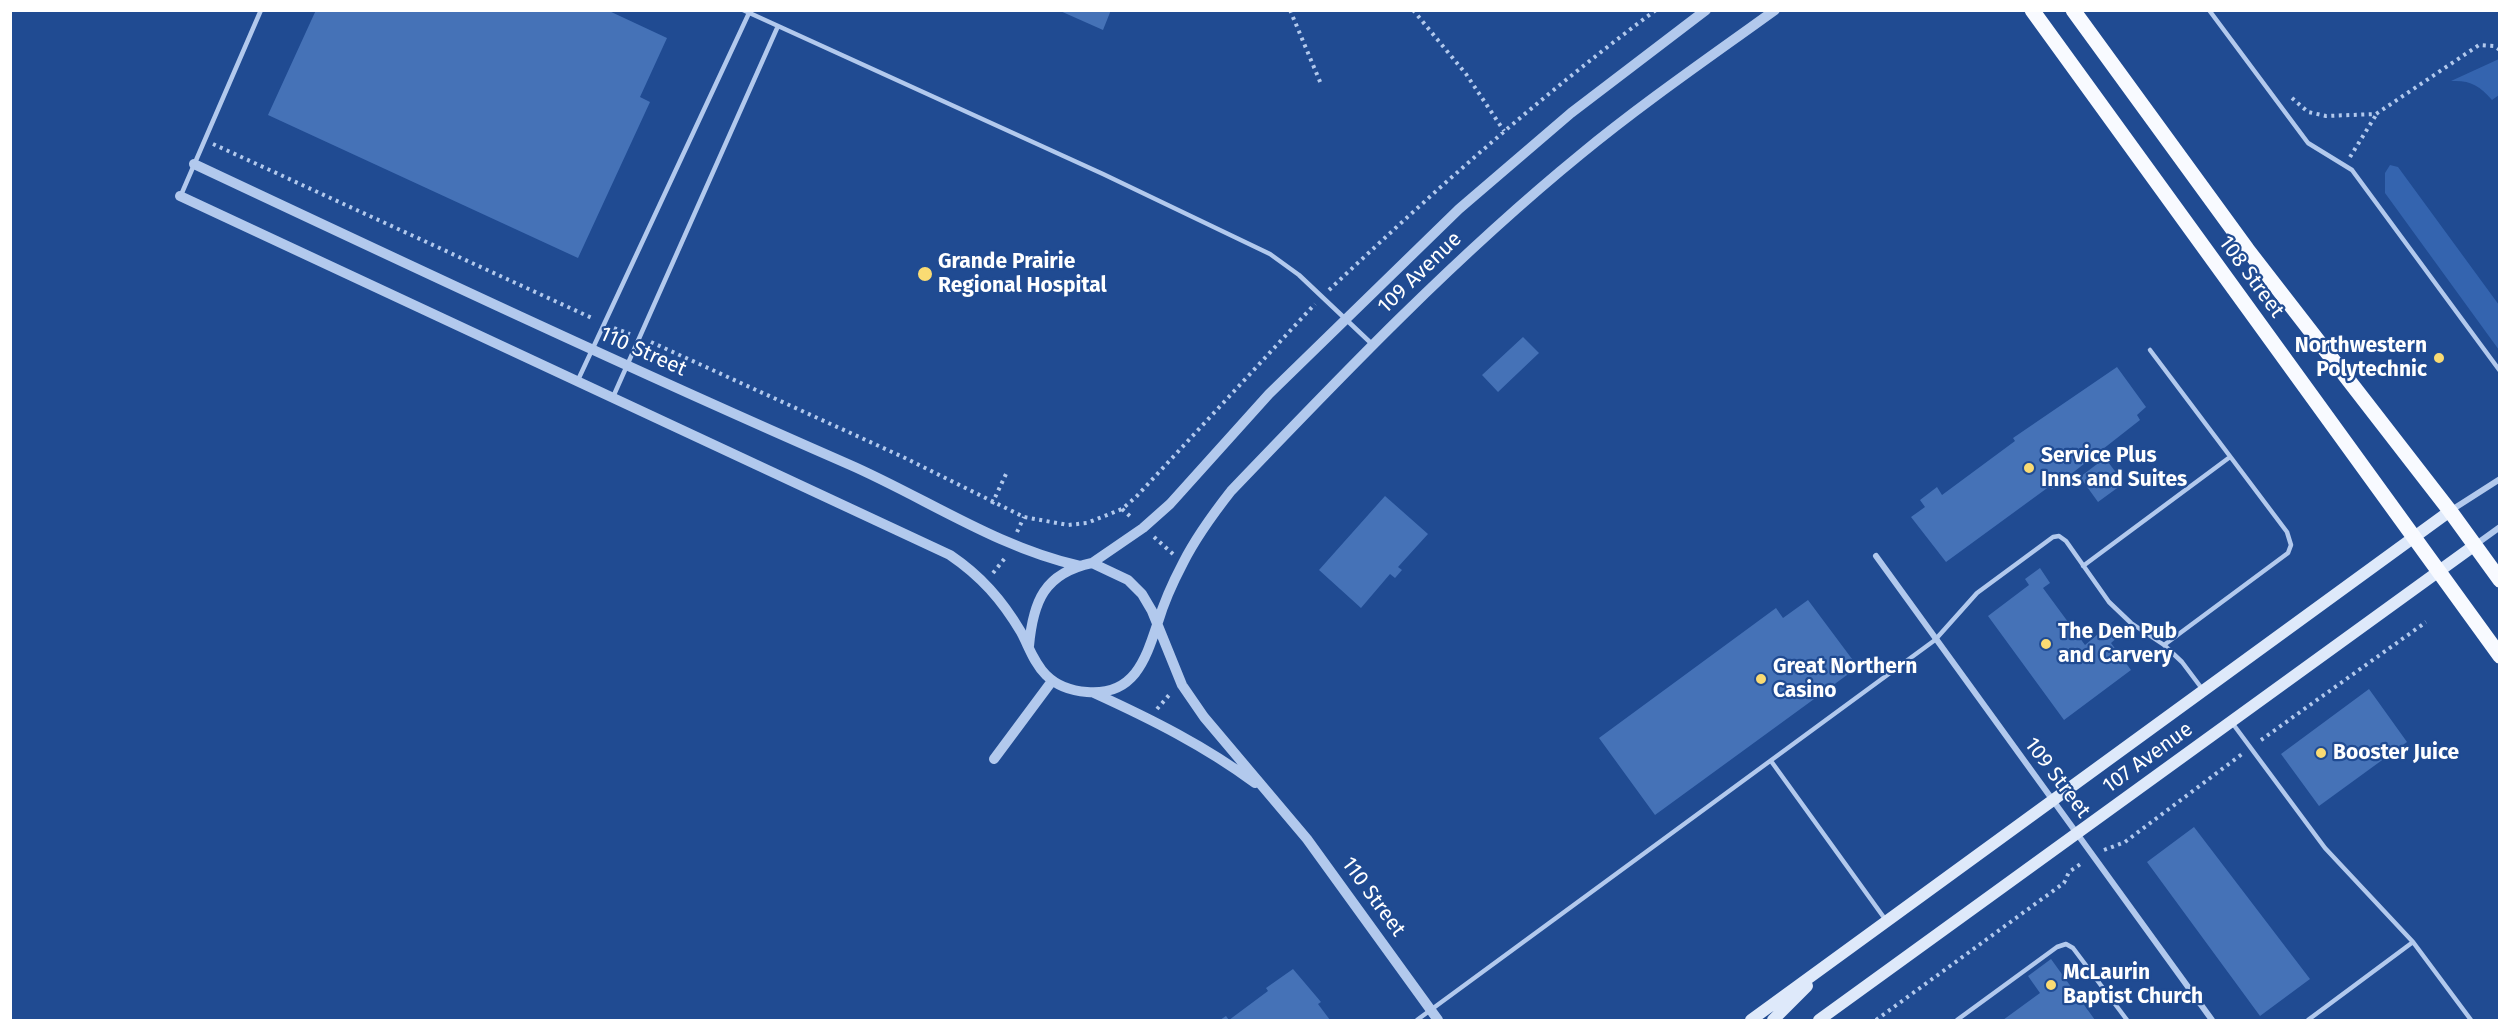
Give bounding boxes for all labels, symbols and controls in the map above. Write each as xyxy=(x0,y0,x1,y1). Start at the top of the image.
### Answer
street label: 109 Avenue xyxy=(1373,227,1467,319)
street label: 108 Street xyxy=(2213,231,2289,323)
place label: Grande Prairie Regional Hospital xyxy=(938,249,1107,299)
marker: Grande Prairie Regional Hospital xyxy=(916,265,934,283)
street label: 110 Street xyxy=(596,322,690,382)
place label: Northwestern Polytechnic xyxy=(2295,333,2427,383)
marker: Northwestern Polytechnic xyxy=(2432,351,2446,365)
place label: Service Plus Inns and Suites xyxy=(2041,443,2187,493)
marker: Service Plus Inns and Suites xyxy=(2022,461,2036,475)
place label: The Den Pub and Carvery xyxy=(2058,619,2177,669)
marker: The Den Pub and Carvery xyxy=(2039,637,2053,651)
place label: Great Northern Casino xyxy=(1773,654,1917,704)
marker: Great Northern Casino xyxy=(1754,672,1768,686)
street label: 107 Avenue xyxy=(2098,717,2198,799)
street label: 109 Street xyxy=(2019,733,2095,823)
place label: Booster Juice xyxy=(2333,740,2459,766)
marker: Booster Juice xyxy=(2314,746,2328,760)
street label: 110 Street xyxy=(1336,852,1410,942)
place label: McLaurin Baptist Church xyxy=(2063,960,2203,1010)
marker: McLaurin Baptist Church xyxy=(2044,978,2058,992)

